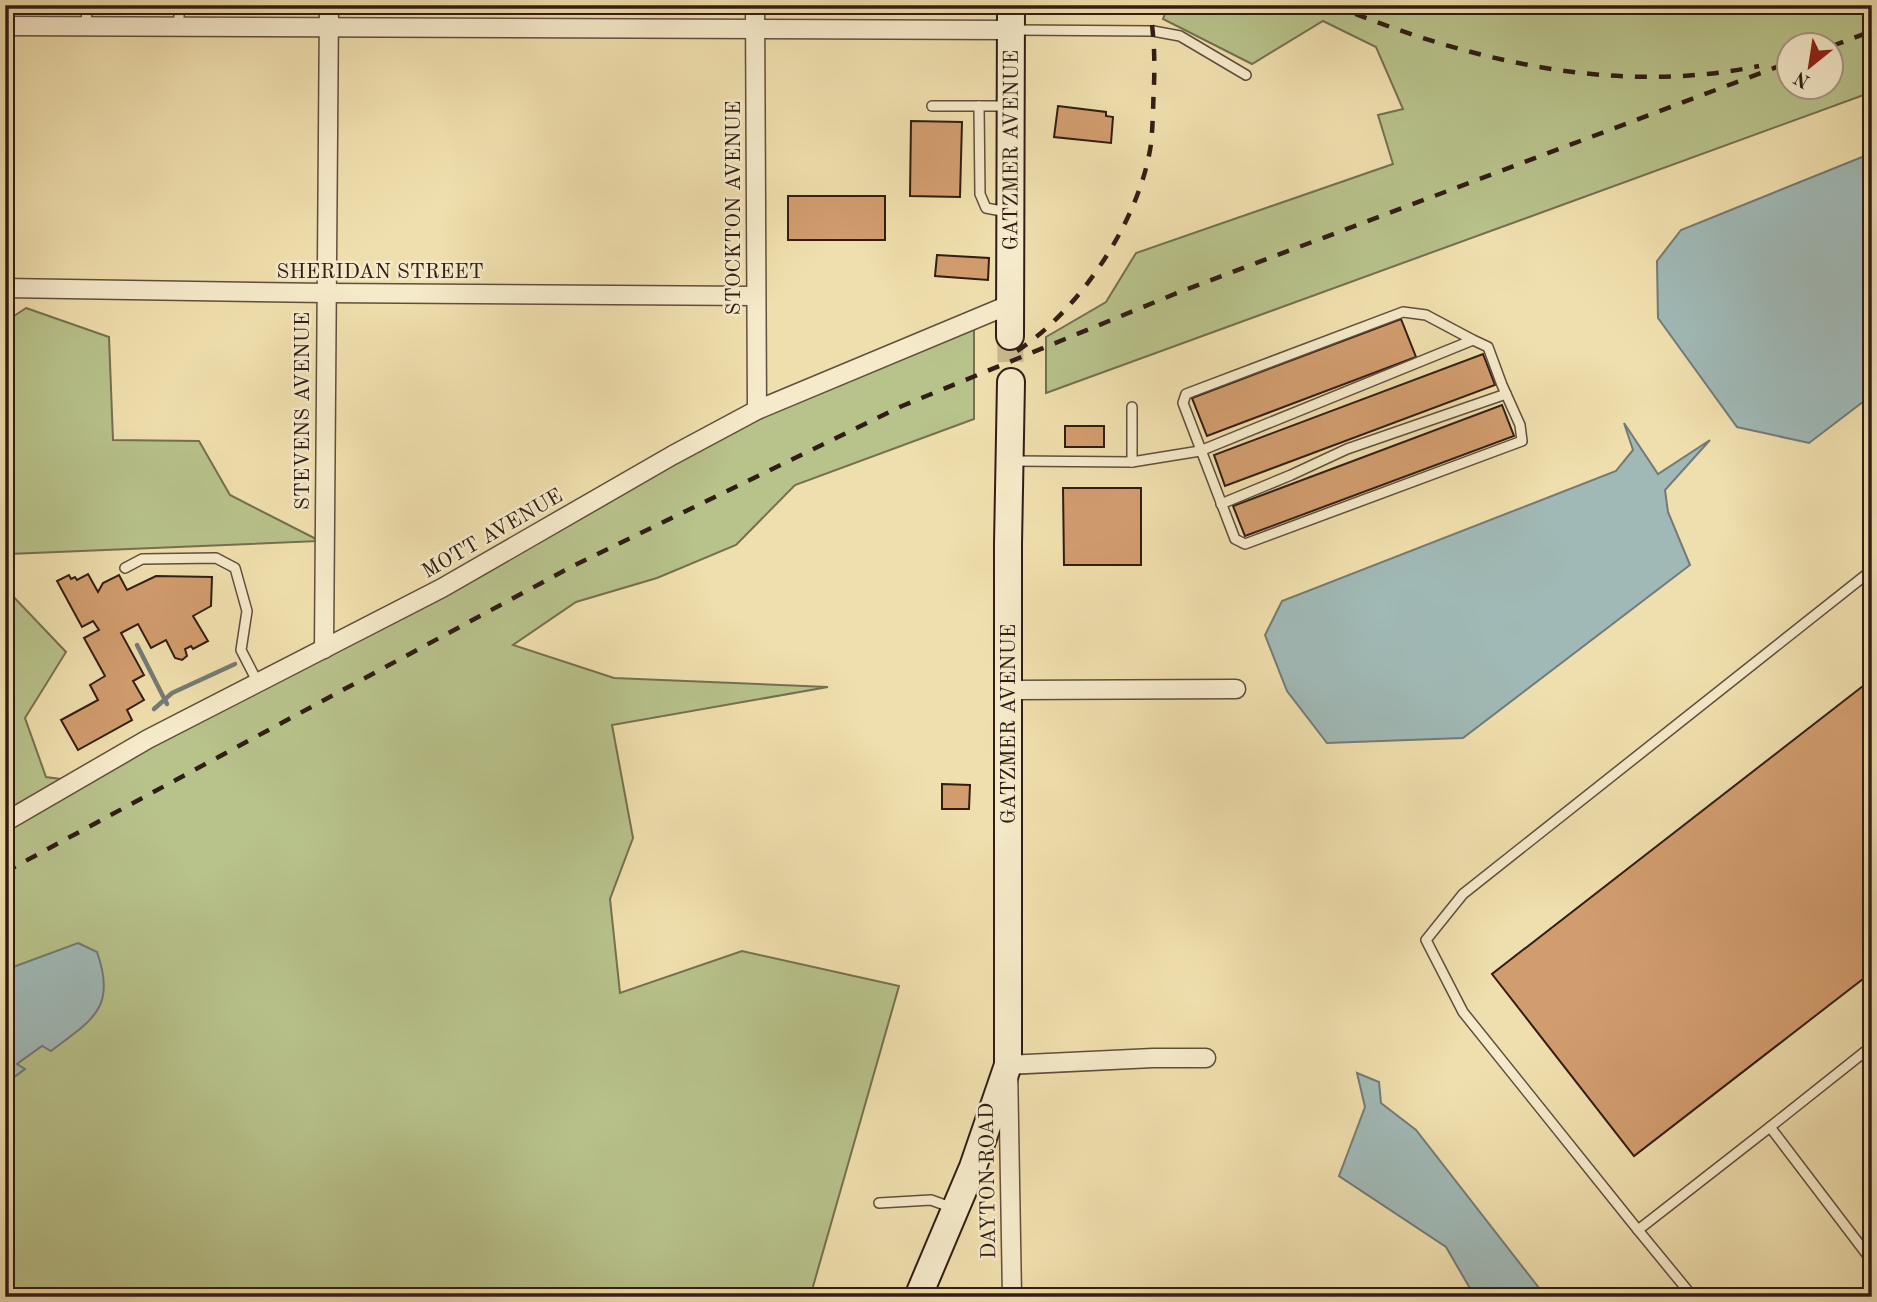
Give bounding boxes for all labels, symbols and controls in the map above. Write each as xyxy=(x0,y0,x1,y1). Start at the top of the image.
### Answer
north arrow xyxy=(1776,32,1846,102)
street label: GATZMER AVENUE xyxy=(1001,50,1023,250)
text: N xyxy=(1791,66,1814,90)
street label: STOCKTON AVENUE xyxy=(724,101,745,315)
street label: SHERIDAN STREET xyxy=(276,262,484,283)
street label: STEVENS AVENUE xyxy=(293,312,314,510)
street label: MOTT AVENUE xyxy=(419,486,567,583)
street label: GATZMER AVENUE xyxy=(999,624,1020,824)
street label: DAYTON ROAD xyxy=(977,1103,1000,1259)

